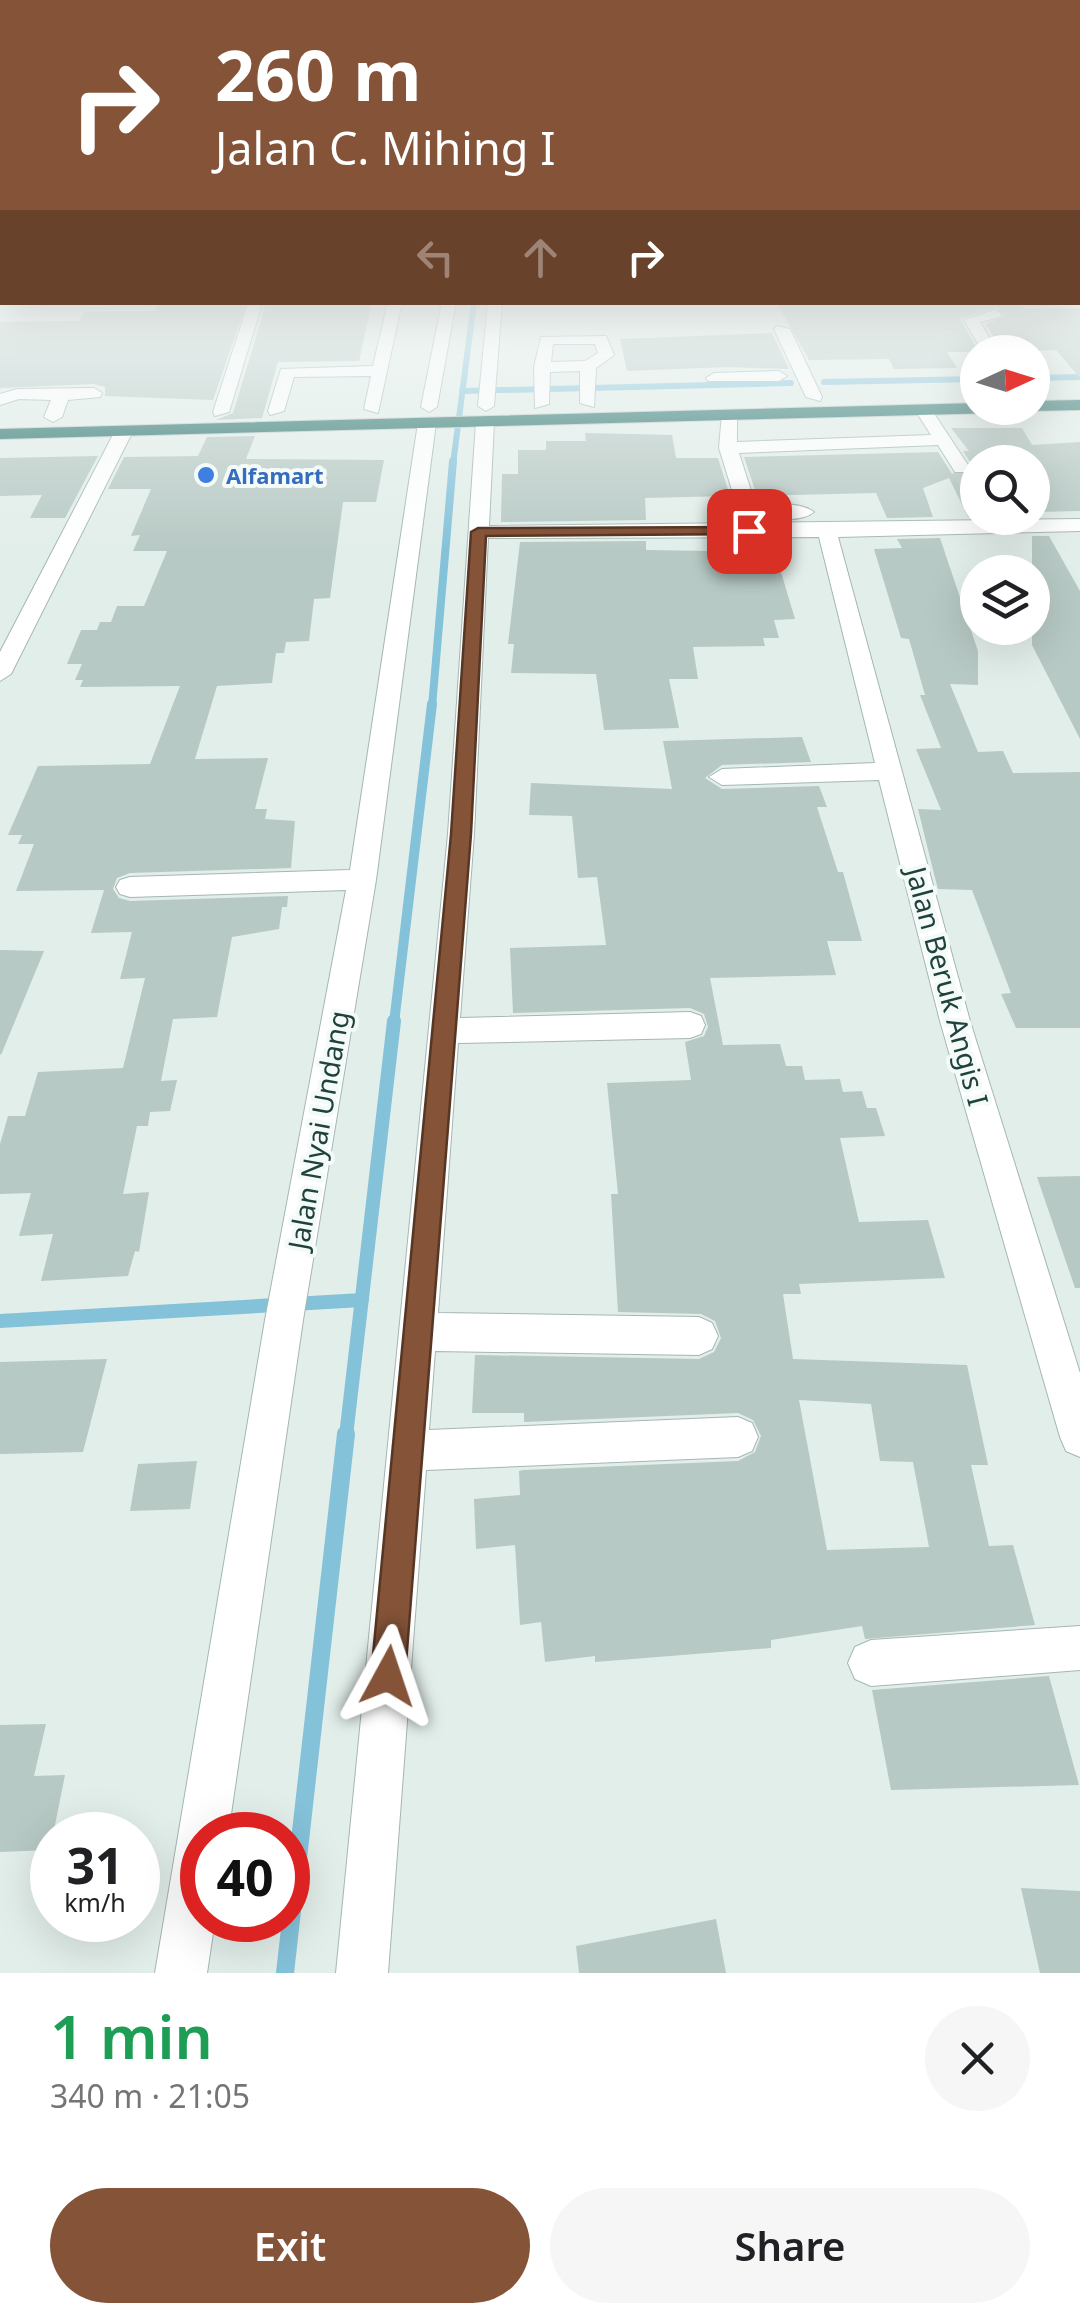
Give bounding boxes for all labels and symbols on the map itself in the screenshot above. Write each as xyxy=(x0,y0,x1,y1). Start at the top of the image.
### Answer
north arrow xyxy=(960,335,1050,425)
place label: Alfamart xyxy=(226,460,323,490)
marker: Alfamart xyxy=(195,464,217,486)
pin xyxy=(707,489,792,574)
street label: Jalan Beruk Angis I xyxy=(897,859,998,1110)
street label: Jalan Nyai Undang xyxy=(278,1008,358,1255)
position arrow xyxy=(336,1624,440,1728)
speed limit sign: 40 xyxy=(180,1812,310,1942)

